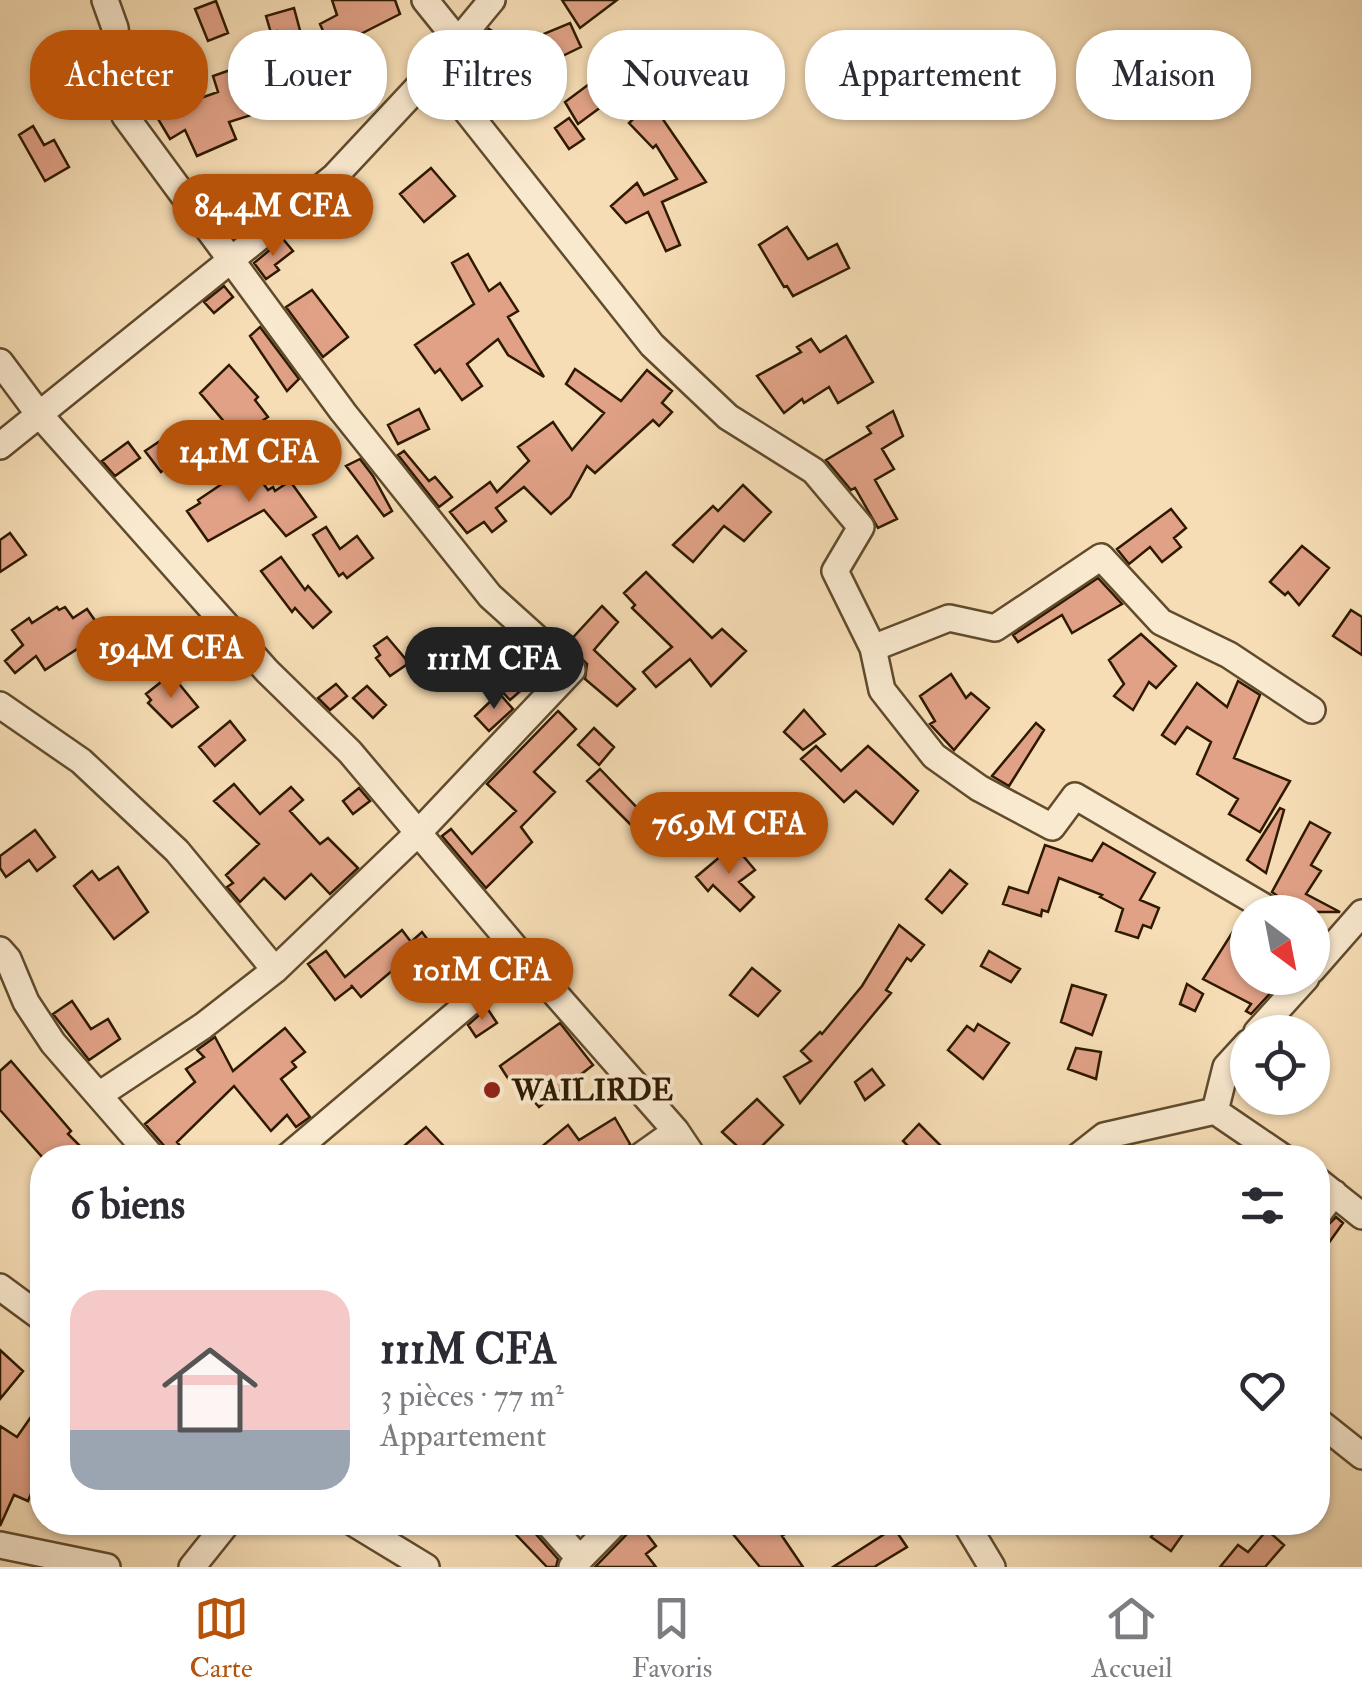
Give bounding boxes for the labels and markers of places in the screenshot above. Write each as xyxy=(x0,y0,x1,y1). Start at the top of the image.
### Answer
pin: 84.4M CFA xyxy=(159,174,387,259)
pin: 141M CFA xyxy=(146,420,352,505)
pin: 194M CFA xyxy=(68,616,274,701)
pin: 111M CFA xyxy=(391,627,597,712)
pin: 76.9M CFA xyxy=(615,792,843,877)
pin: 101M CFA xyxy=(379,938,585,1023)
place label: WAILIRDE xyxy=(511,1072,673,1109)
marker: WAILIRDE xyxy=(481,1079,503,1101)

